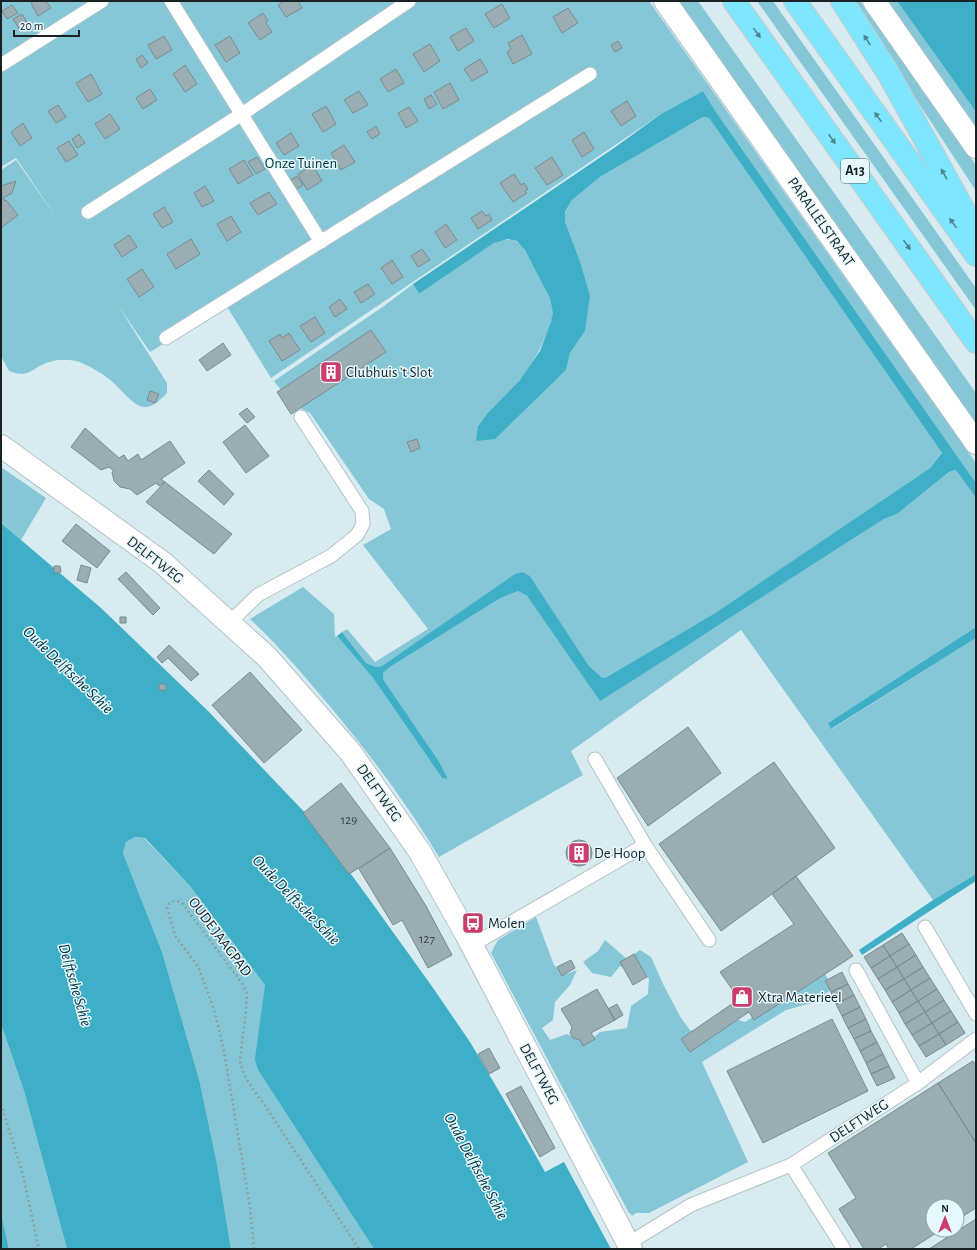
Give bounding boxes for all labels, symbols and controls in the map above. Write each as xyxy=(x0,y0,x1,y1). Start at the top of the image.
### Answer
scale bar xyxy=(14,12,79,38)
text: 20 m xyxy=(20,20,43,32)
one-way arrow xyxy=(753,27,761,38)
one-way arrow xyxy=(863,34,870,46)
one-way arrow xyxy=(874,112,882,123)
one-way arrow xyxy=(828,133,836,144)
park label: Onze Tuinen xyxy=(265,156,337,171)
road number: A13 xyxy=(841,159,869,183)
one-way arrow xyxy=(940,168,947,180)
street label: PARALLELSTRAAT xyxy=(785,175,858,270)
one-way arrow xyxy=(949,218,957,228)
one-way arrow xyxy=(903,239,911,250)
building icon: Clubhuis 't Slot xyxy=(318,359,344,385)
place label: Clubhuis 't Slot xyxy=(346,365,432,380)
street label: DELFTWEG xyxy=(124,534,186,586)
water label: Oude Delftsche Schie xyxy=(20,623,116,717)
street label: DELFTWEG xyxy=(354,761,404,825)
house number: 129 xyxy=(341,814,357,827)
building icon: De Hoop xyxy=(566,840,592,866)
place label: De Hoop xyxy=(594,846,645,861)
water label: Oude Delftsche Schie xyxy=(249,852,343,948)
street label: OUDE JAAGPAD xyxy=(186,895,255,979)
bus stop icon: Molen xyxy=(460,910,486,936)
place label: Molen xyxy=(488,916,525,931)
house number: 127 xyxy=(419,933,435,946)
water label: Delftsche Schie xyxy=(56,942,94,1028)
shop icon: Xtra Materieel xyxy=(729,984,755,1010)
place label: Xtra Materieel xyxy=(758,990,842,1005)
street label: DELFTWEG xyxy=(517,1041,561,1107)
street label: DELFTWEG xyxy=(827,1097,891,1145)
water label: Oude Delftsche Schie xyxy=(441,1110,511,1222)
north arrow xyxy=(925,1198,965,1238)
text: N xyxy=(941,1203,949,1214)

